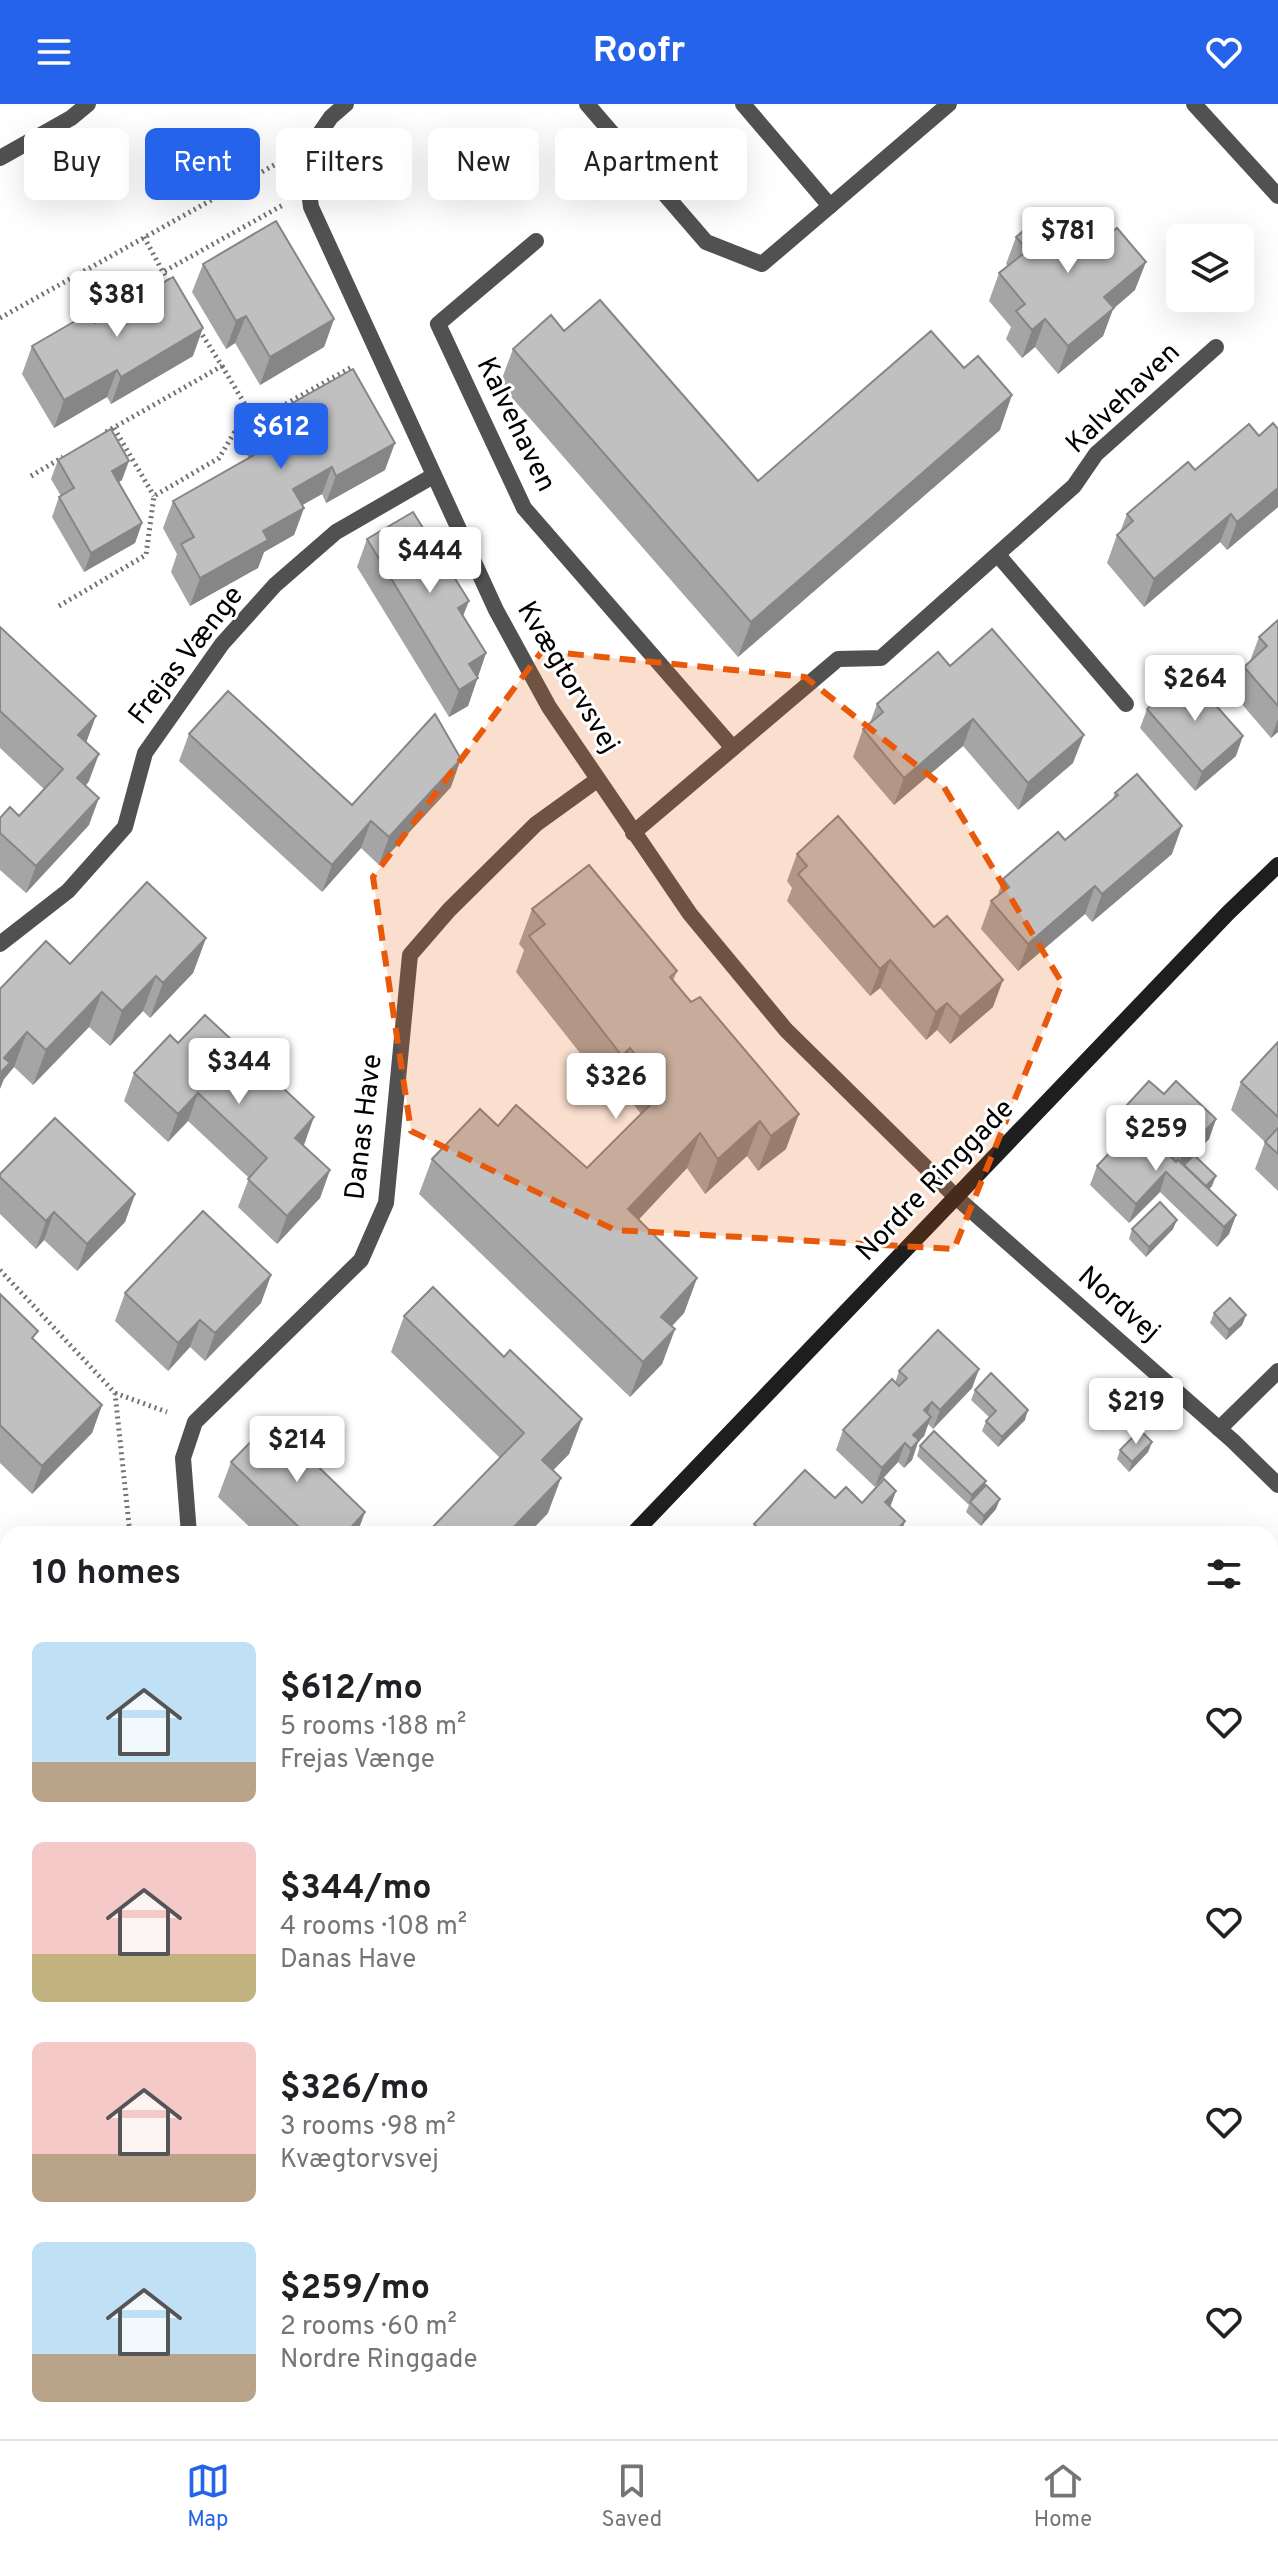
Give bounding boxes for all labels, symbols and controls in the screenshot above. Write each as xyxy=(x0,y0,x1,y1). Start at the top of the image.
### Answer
text: Roofr xyxy=(593,29,685,75)
icon: menu xyxy=(32,30,76,74)
icon: heart xyxy=(1202,30,1246,74)
chip: Buy xyxy=(24,128,129,200)
chip: Rent xyxy=(145,128,260,200)
chip: Filters xyxy=(276,128,412,200)
chip: New xyxy=(428,128,539,200)
chip: Apartment xyxy=(555,128,747,200)
pin: $781 xyxy=(1021,207,1115,275)
text: $781 xyxy=(1040,216,1096,249)
map controls xyxy=(1166,224,1254,312)
button: layers xyxy=(1166,224,1254,312)
pin: $381 xyxy=(70,271,164,339)
text: $381 xyxy=(88,280,146,313)
street label: Kalvehaven xyxy=(1059,336,1189,462)
street label: Kalvehaven xyxy=(467,352,563,498)
pin: $612 xyxy=(234,403,328,471)
text: $612 xyxy=(252,412,310,445)
pin: $444 xyxy=(383,527,477,595)
text: $444 xyxy=(397,536,463,569)
street label: Frejas Vænge xyxy=(121,579,253,733)
street label: Kvægtorvsvej xyxy=(508,595,626,761)
pin: $264 xyxy=(1148,655,1242,723)
text: $264 xyxy=(1163,664,1227,697)
pin: $344 xyxy=(192,1038,286,1106)
text: $344 xyxy=(207,1047,271,1080)
street label: Danas Have xyxy=(338,1052,392,1202)
pin: $326 xyxy=(569,1053,663,1121)
text: $326 xyxy=(585,1062,647,1095)
street label: Nordre Ringgade xyxy=(849,1092,1023,1270)
pin: $259 xyxy=(1109,1105,1203,1173)
text: $259 xyxy=(1124,1114,1188,1147)
street label: Nordvej xyxy=(1069,1259,1167,1351)
pin: $219 xyxy=(1089,1378,1183,1446)
text: $219 xyxy=(1107,1387,1165,1420)
pin: $214 xyxy=(250,1416,344,1484)
text: $214 xyxy=(268,1425,326,1458)
icon: filters xyxy=(1202,1552,1246,1596)
text: 10 homes xyxy=(32,1553,181,1596)
text: $612/mo xyxy=(280,1668,423,1711)
icon: home xyxy=(96,1674,192,1770)
icon: heart xyxy=(1202,1700,1246,1744)
text: 5 rooms · 188 m² xyxy=(280,1711,466,1744)
text: Frejas Vænge xyxy=(280,1744,435,1777)
text: $344/mo xyxy=(280,1868,432,1911)
icon: home xyxy=(96,1874,192,1970)
icon: heart xyxy=(1202,1900,1246,1944)
text: 4 rooms · 108 m² xyxy=(280,1911,467,1944)
text: Danas Have xyxy=(280,1944,416,1977)
text: $326/mo xyxy=(280,2068,429,2111)
icon: home xyxy=(96,2074,192,2170)
icon: heart xyxy=(1202,2100,1246,2144)
text: 3 rooms · 98 m² xyxy=(280,2111,456,2144)
text: Kvægtorvsvej xyxy=(280,2144,439,2177)
text: $259/mo xyxy=(280,2268,430,2311)
icon: home xyxy=(96,2274,192,2370)
icon: heart xyxy=(1202,2300,1246,2344)
text: 2 rooms · 60 m² xyxy=(280,2311,457,2344)
text: Nordre Ringgade xyxy=(280,2344,477,2377)
tab: Map xyxy=(186,2459,230,2534)
tab: Saved xyxy=(602,2459,662,2534)
tab: Home xyxy=(1034,2459,1092,2534)

